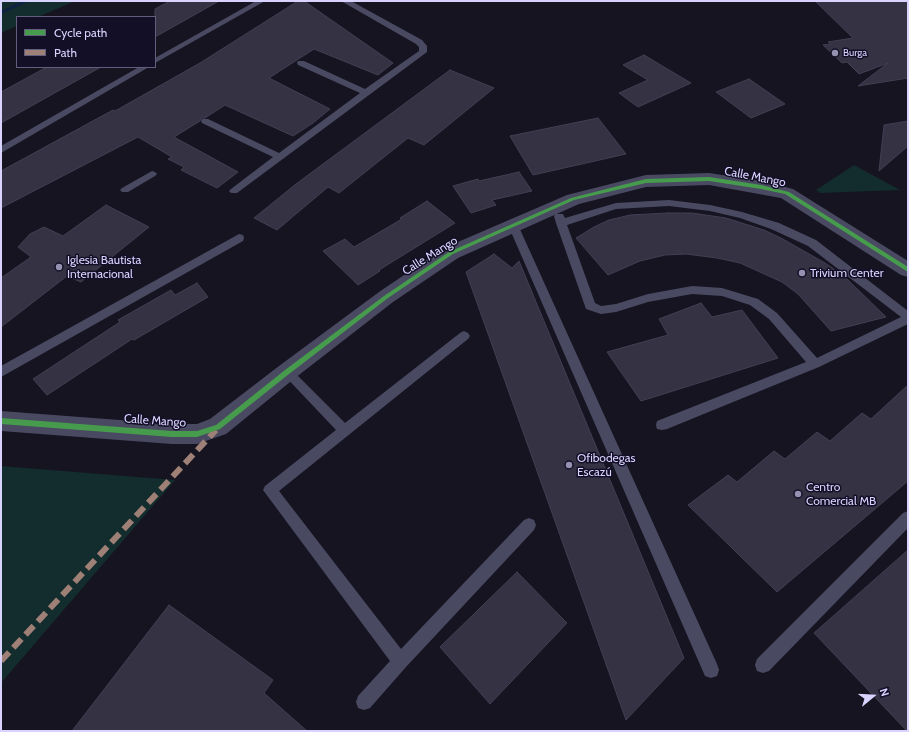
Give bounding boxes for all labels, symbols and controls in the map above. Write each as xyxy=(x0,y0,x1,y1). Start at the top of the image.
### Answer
legend xyxy=(16,16,156,68)
text: Cycle path xyxy=(54,25,107,40)
text: Path xyxy=(54,45,77,60)
place label: Burga xyxy=(843,47,867,59)
marker: Burga xyxy=(830,48,840,58)
street label: Calle Mango xyxy=(723,164,787,190)
street label: Calle Mango xyxy=(400,233,460,279)
place label: Iglesia Bautista Internacional xyxy=(67,253,141,281)
marker: Iglesia Bautista Internacional xyxy=(54,262,64,272)
place label: Trivium Center xyxy=(810,266,884,280)
marker: Trivium Center xyxy=(797,268,807,278)
street label: Calle Mango xyxy=(123,412,187,430)
place label: Ofibodegas Escazú xyxy=(577,451,635,479)
marker: Ofibodegas Escazú xyxy=(564,460,574,470)
place label: Centro Comercial MB xyxy=(806,480,876,508)
marker: Centro Comercial MB xyxy=(793,489,803,499)
north arrow xyxy=(853,676,893,716)
text: N xyxy=(877,686,892,698)

